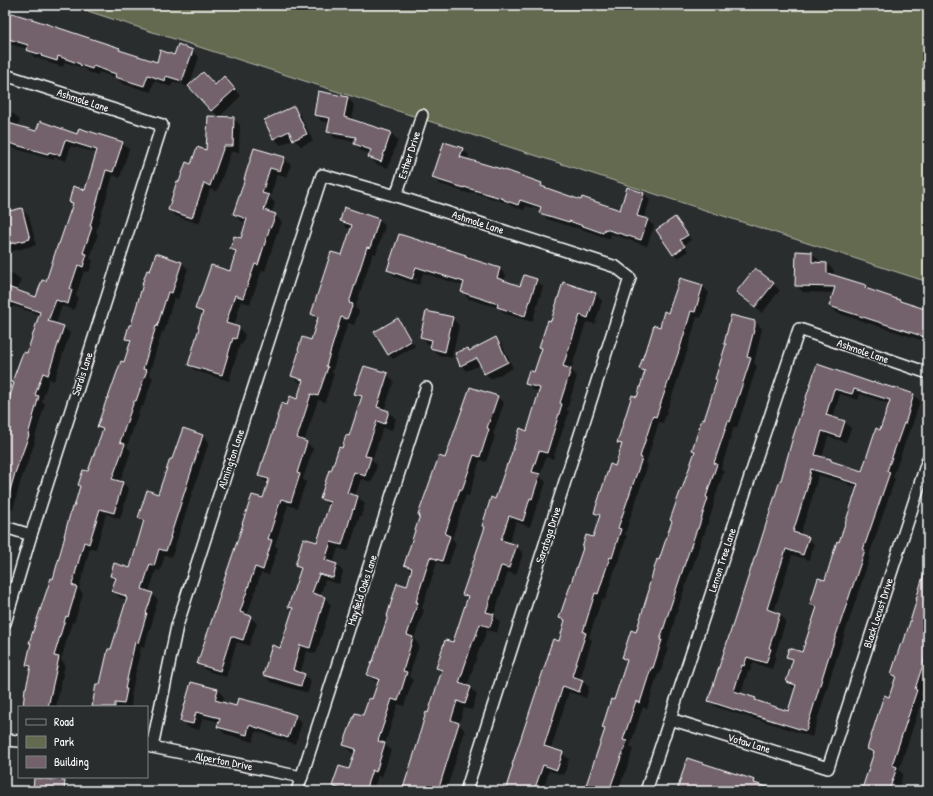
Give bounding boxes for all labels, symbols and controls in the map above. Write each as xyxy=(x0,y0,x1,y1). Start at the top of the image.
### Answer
street label: Ashmole Lane xyxy=(55,85,111,115)
street label: Esther Drive xyxy=(395,129,423,181)
street label: Ashmole Lane xyxy=(450,207,506,237)
street label: Ashmole Lane xyxy=(835,336,891,367)
street label: Sardis Lane xyxy=(68,350,96,398)
street label: Almington Lane xyxy=(215,427,247,490)
street label: Saratoga Drive xyxy=(532,504,564,565)
street label: Lemon Tree Lane xyxy=(705,526,739,594)
street label: Mayfield Oaks Lane xyxy=(344,552,380,627)
street label: Black Locust Drive xyxy=(860,576,896,650)
legend xyxy=(18,706,148,778)
text: Road xyxy=(54,713,74,730)
street label: Votaw Lane xyxy=(726,730,773,756)
text: Park xyxy=(54,733,74,750)
street label: Alperton Drive xyxy=(194,749,254,774)
text: Building xyxy=(54,753,89,770)

